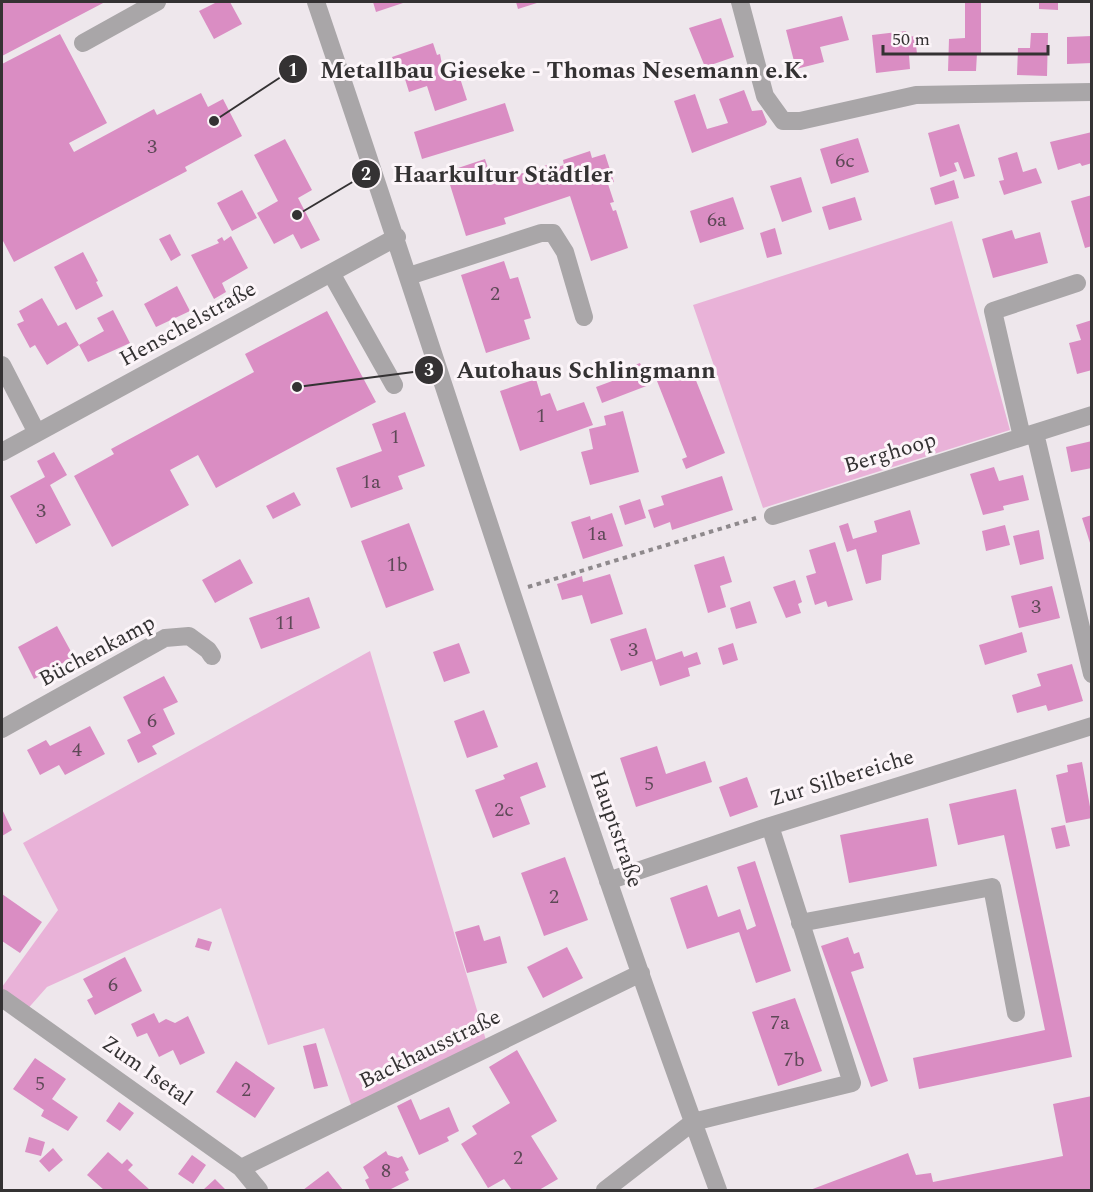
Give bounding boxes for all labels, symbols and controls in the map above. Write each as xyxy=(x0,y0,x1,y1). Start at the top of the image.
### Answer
scale bar xyxy=(883,18,1048,56)
text: 50 m xyxy=(892,26,930,53)
callout: Metallbau Gieseke - Thomas Nesemann e.K. xyxy=(278,48,820,90)
text: Metallbau Gieseke - Thomas Nesemann e.K. xyxy=(320,53,808,89)
text: 1 xyxy=(288,57,298,84)
house number: 3 xyxy=(147,132,157,162)
house number: 6c xyxy=(835,146,855,176)
callout: Haarkultur Städtler xyxy=(351,153,625,195)
text: Haarkultur Städtler xyxy=(393,157,614,193)
text: 2 xyxy=(361,161,371,188)
house number: 6a xyxy=(707,205,727,235)
street label: Henschelstraße xyxy=(113,273,263,375)
house number: 2 xyxy=(490,279,500,309)
callout: Autohaus Schlingmann xyxy=(414,349,728,391)
text: Autohaus Schlingmann xyxy=(456,353,716,389)
text: 3 xyxy=(424,357,434,384)
house number: 1 xyxy=(536,401,546,431)
house number: 1 xyxy=(390,422,400,452)
street label: Berghoop xyxy=(840,423,940,483)
house number: 1a xyxy=(361,467,381,497)
house number: 3 xyxy=(36,496,46,526)
house number: 1a xyxy=(587,519,607,549)
house number: 1b xyxy=(386,550,408,580)
house number: 3 xyxy=(1031,592,1041,622)
street label: Büchenkamp xyxy=(33,606,161,696)
house number: 11 xyxy=(275,608,295,638)
house number: 3 xyxy=(628,635,638,665)
house number: 6 xyxy=(147,706,157,736)
house number: 4 xyxy=(72,735,82,765)
street label: Zur Silbereiche xyxy=(766,740,918,816)
street label: Hauptstraße xyxy=(581,766,651,892)
house number: 5 xyxy=(644,769,654,799)
house number: 2c xyxy=(494,795,514,825)
house number: 2 xyxy=(549,882,559,912)
house number: 6 xyxy=(108,970,118,1000)
street label: Backhausstraße xyxy=(354,1000,506,1098)
house number: 7a xyxy=(770,1008,790,1038)
street label: Zum Isetal xyxy=(95,1027,199,1115)
house number: 7b xyxy=(783,1045,805,1075)
house number: 5 xyxy=(35,1069,45,1099)
house number: 2 xyxy=(241,1075,251,1105)
house number: 2 xyxy=(513,1143,523,1173)
house number: 8 xyxy=(381,1156,391,1186)

